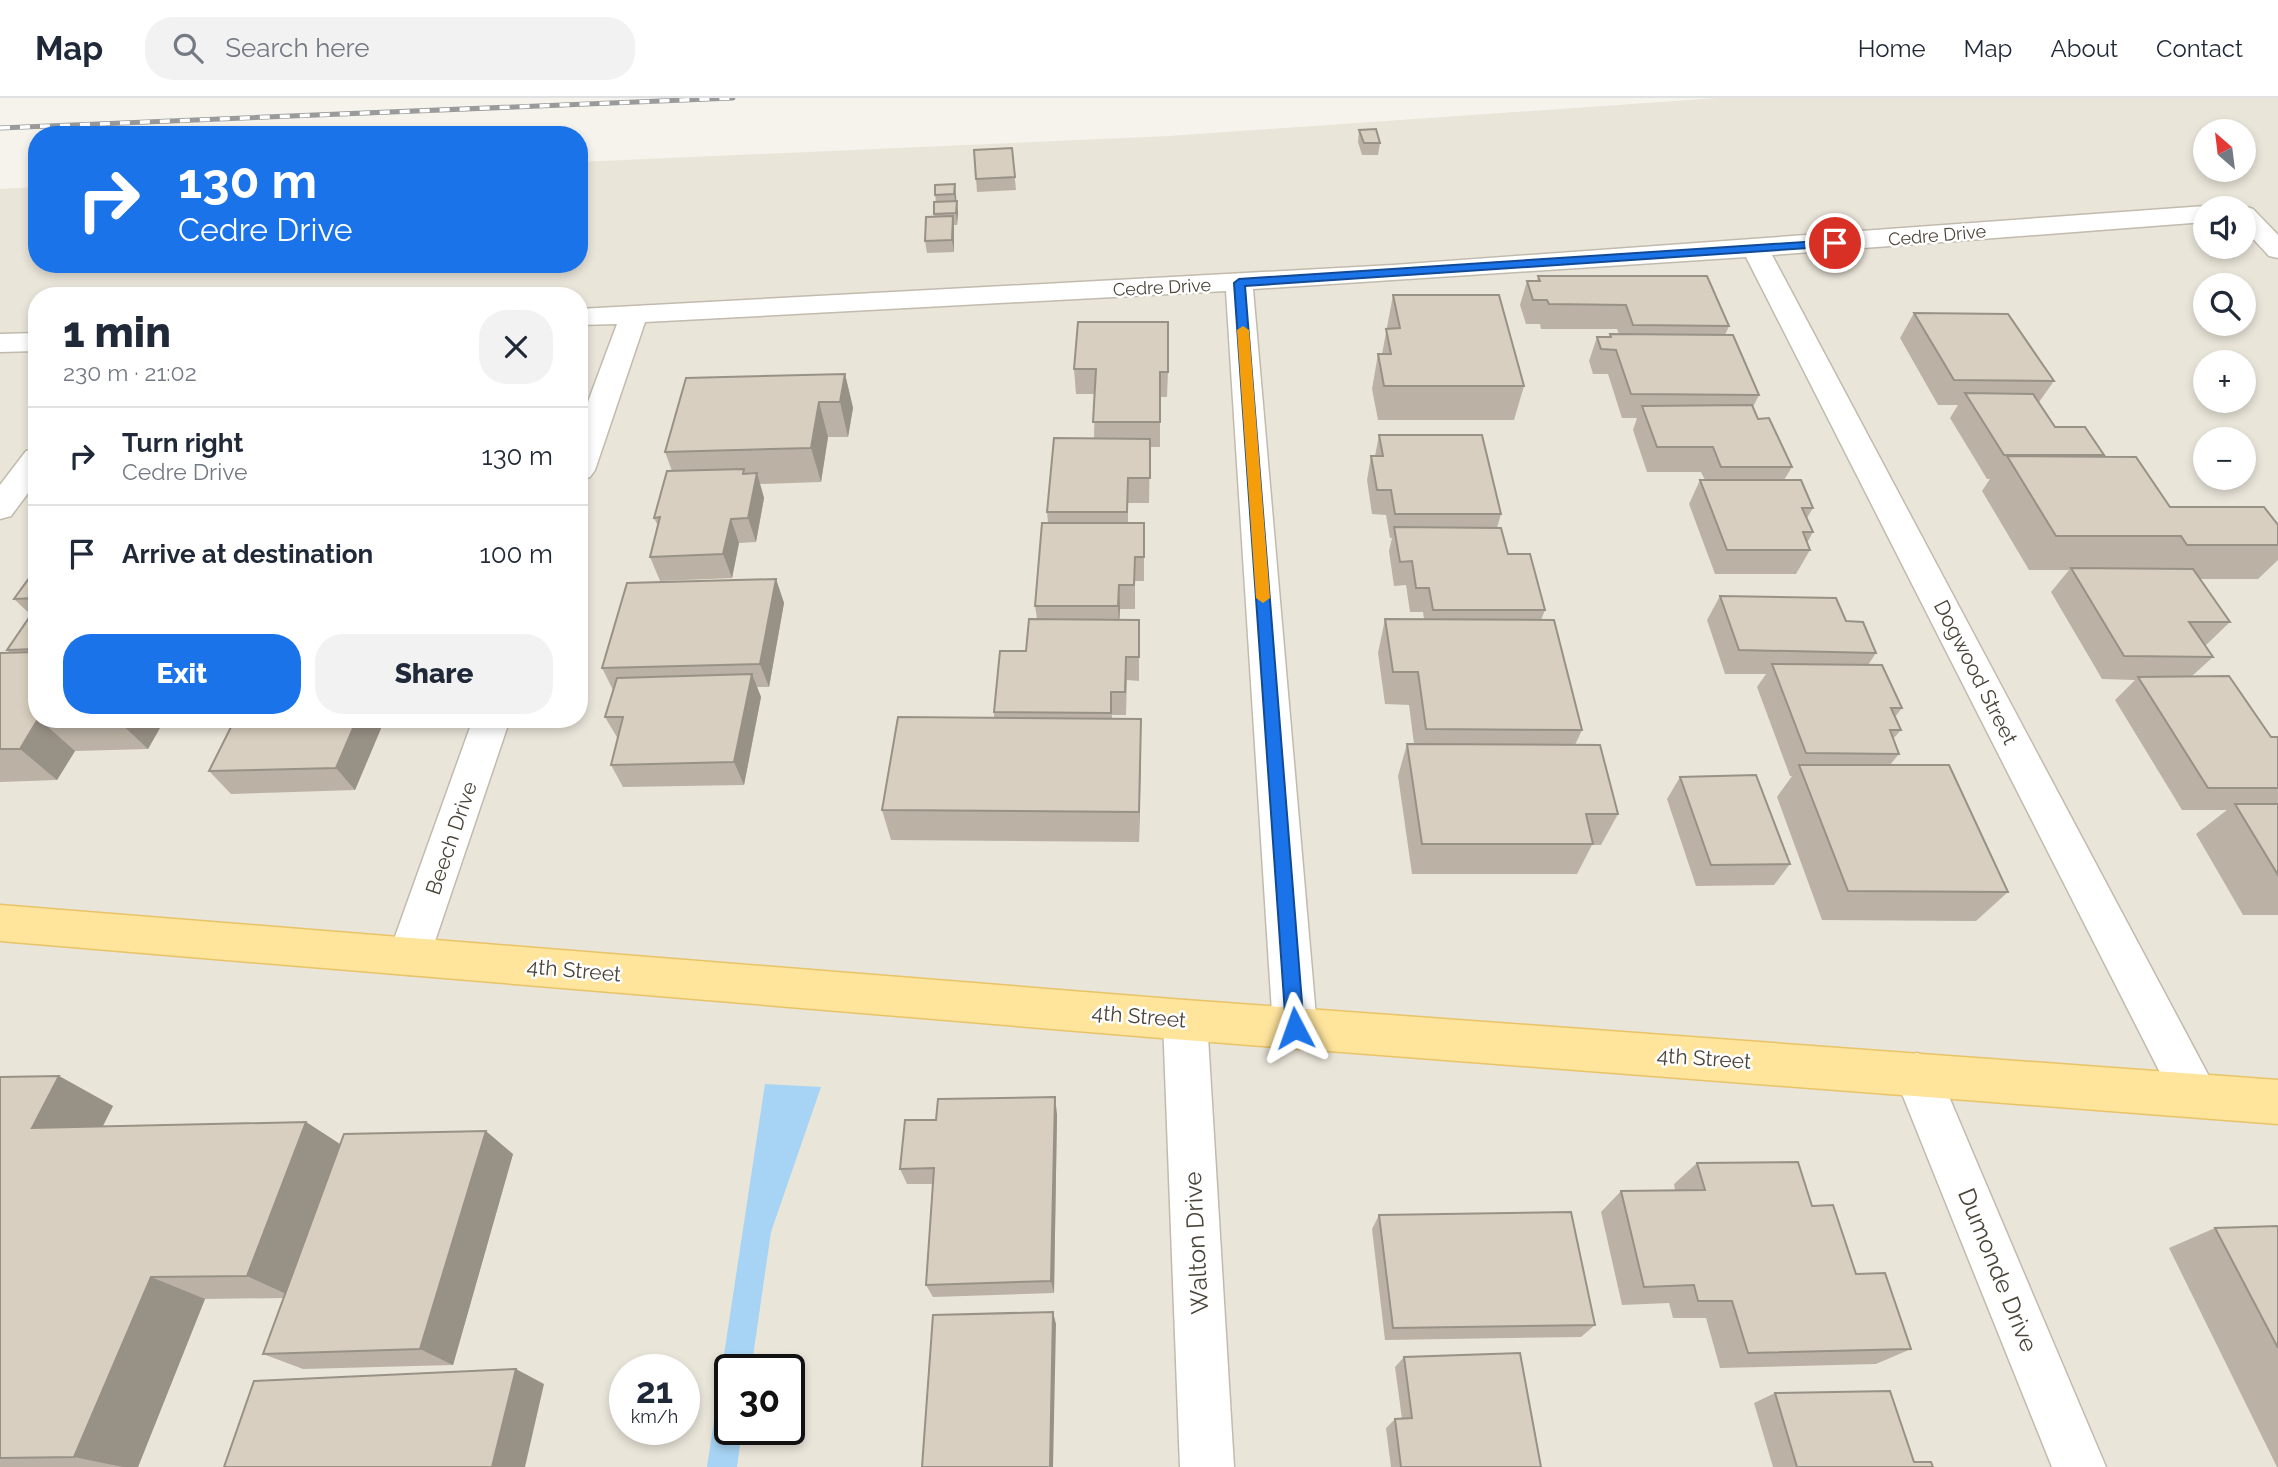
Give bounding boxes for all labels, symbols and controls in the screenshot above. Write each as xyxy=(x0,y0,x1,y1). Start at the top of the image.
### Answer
search box xyxy=(145,17,635,80)
text: Map xyxy=(35,29,103,68)
icon: search xyxy=(169,29,207,67)
text: Search here xyxy=(225,33,370,63)
text: Home xyxy=(1858,34,1926,63)
text: Map xyxy=(1964,34,2012,63)
text: About xyxy=(2050,34,2118,63)
text: Contact xyxy=(2156,34,2243,63)
north arrow xyxy=(2193,119,2256,182)
map controls xyxy=(2193,119,2256,490)
text: 130 m xyxy=(178,152,317,209)
icon: right xyxy=(63,154,154,245)
button: sound xyxy=(2193,196,2256,259)
text: Cedre Drive xyxy=(178,211,353,248)
pin xyxy=(1805,213,1865,273)
street label: Cedre Drive xyxy=(1887,220,1987,250)
icon: arrive xyxy=(1816,224,1854,262)
button: search xyxy=(2193,273,2256,336)
street label: Cedre Drive xyxy=(1112,274,1212,300)
text: 1 min xyxy=(63,308,171,357)
button: close xyxy=(479,310,553,384)
button: + xyxy=(2193,350,2256,413)
text: 230 m · 21:02 xyxy=(63,359,197,386)
button: − xyxy=(2193,427,2256,490)
text: Turn right xyxy=(122,428,243,458)
icon: right xyxy=(63,437,101,475)
text: 130 m xyxy=(482,441,553,471)
text: Cedre Drive xyxy=(122,458,248,485)
icon: arrive xyxy=(63,535,101,573)
text: Arrive at destination xyxy=(122,539,373,569)
text: 100 m xyxy=(480,539,553,569)
street label: Dogwood Street xyxy=(1929,596,2023,748)
button: Exit xyxy=(63,634,301,714)
button: Share xyxy=(315,634,553,714)
street label: Beech Drive xyxy=(420,778,482,898)
street label: 4th Street xyxy=(526,953,622,987)
position arrow xyxy=(1258,991,1332,1065)
street label: 4th Street xyxy=(1091,999,1187,1033)
street label: 4th Street xyxy=(1656,1042,1752,1074)
street label: Walton Drive xyxy=(1178,1171,1214,1315)
street label: Dumonde Drive xyxy=(1952,1184,2044,1356)
speed limit sign: 30 xyxy=(714,1354,805,1445)
text: 21 xyxy=(636,1370,673,1411)
text: km/h xyxy=(631,1406,678,1427)

